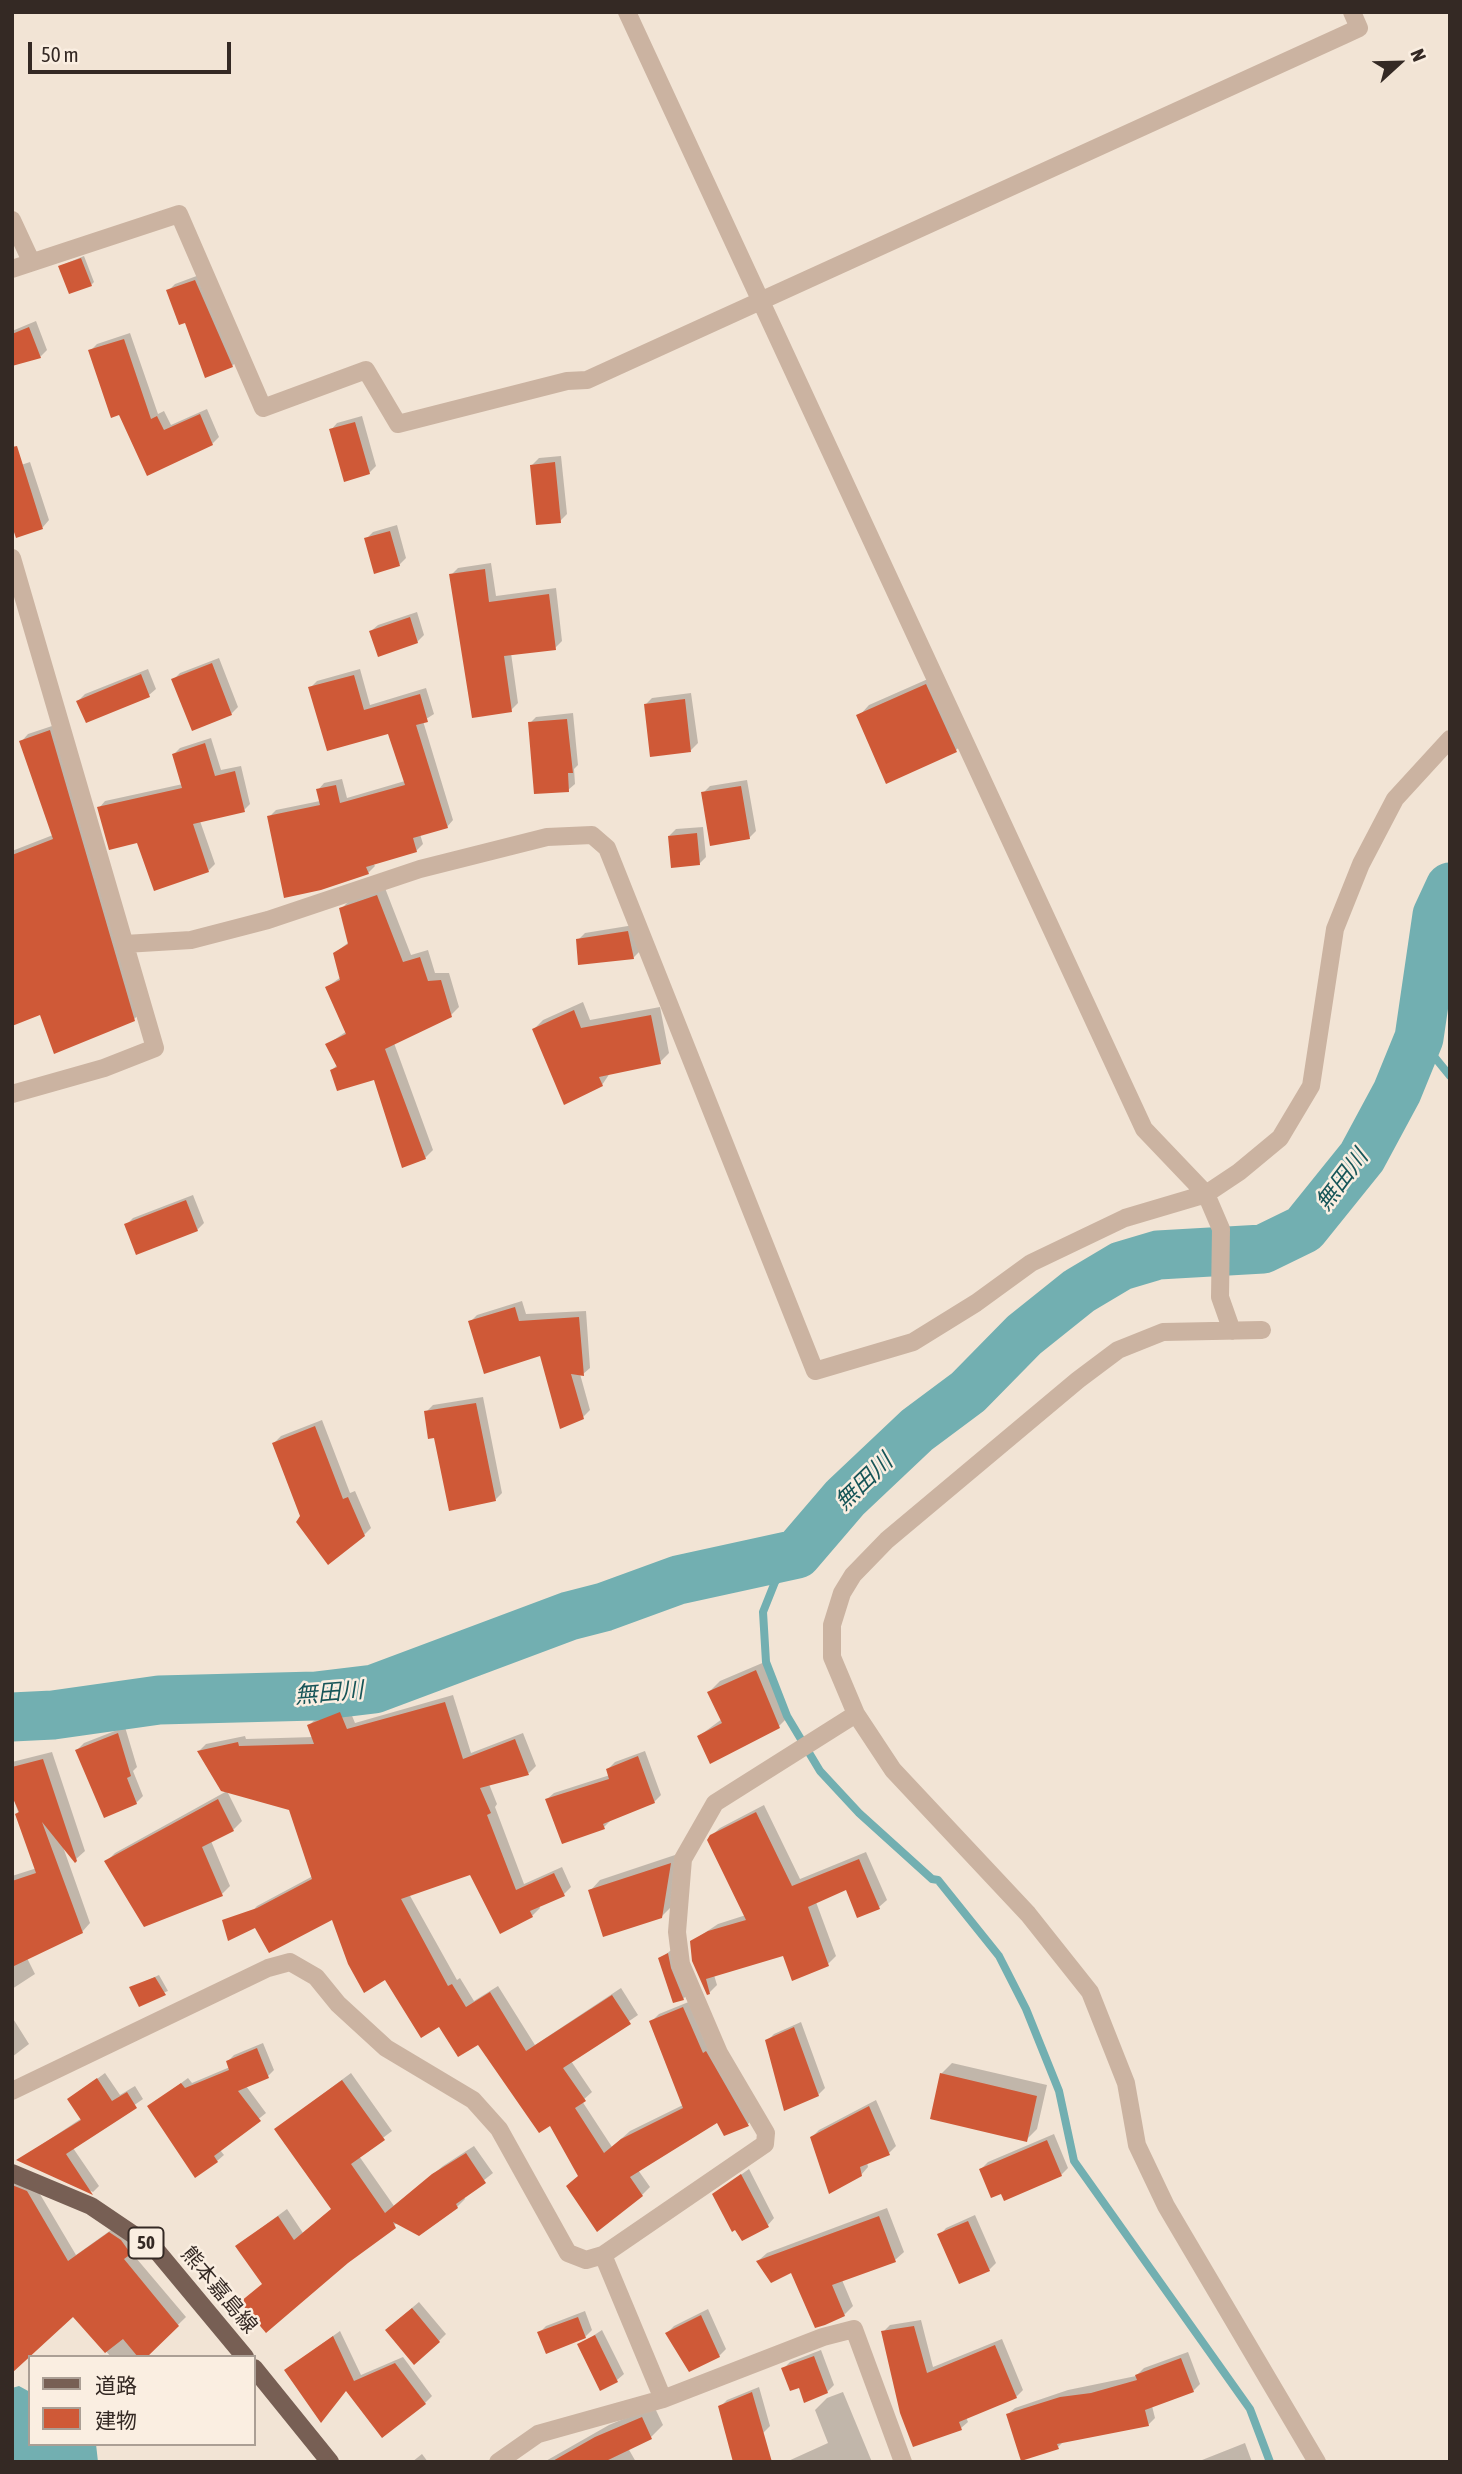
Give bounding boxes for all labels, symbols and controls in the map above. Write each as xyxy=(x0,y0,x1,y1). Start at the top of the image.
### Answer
scale bar xyxy=(32,28,234,72)
north arrow xyxy=(1364,28,1434,98)
text: 50 m xyxy=(41,42,79,66)
text: N xyxy=(1406,46,1431,64)
water label: 無田川 xyxy=(1310,1144,1374,1216)
water label: 無田川 xyxy=(830,1448,898,1516)
water label: 無田川 xyxy=(293,1676,365,1710)
road number: 50 xyxy=(128,2228,164,2258)
street label: 熊本嘉島線 xyxy=(176,2242,262,2338)
legend xyxy=(28,2355,256,2446)
text: 道路 xyxy=(95,2373,137,2397)
text: 建物 xyxy=(95,2408,137,2432)

